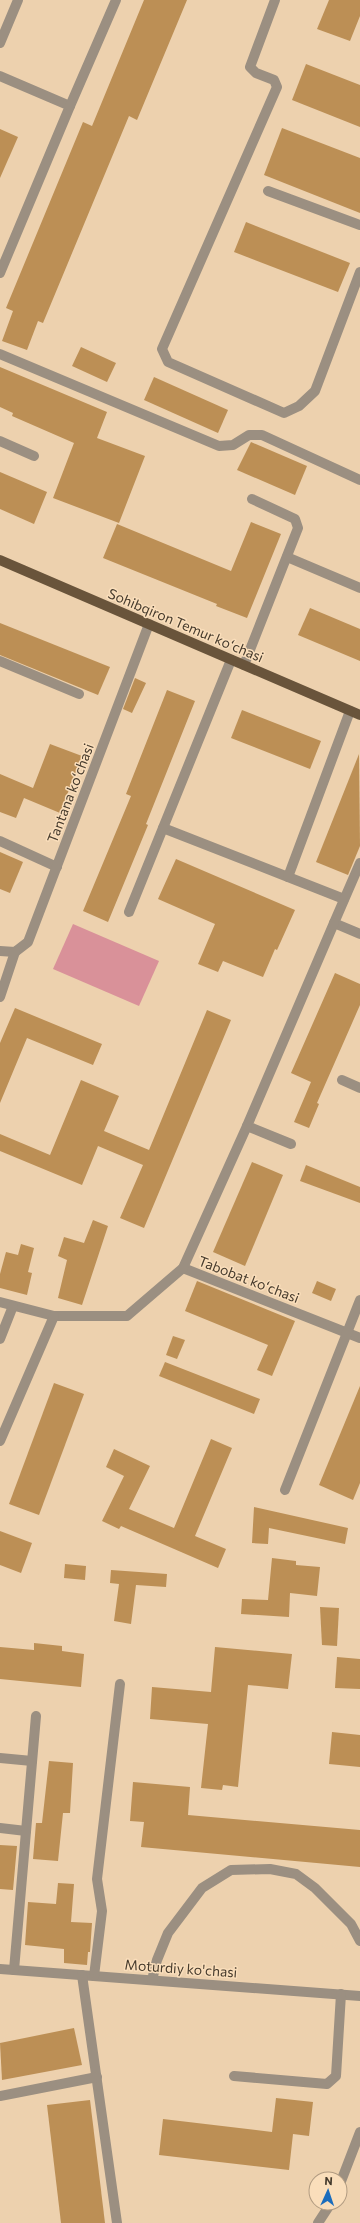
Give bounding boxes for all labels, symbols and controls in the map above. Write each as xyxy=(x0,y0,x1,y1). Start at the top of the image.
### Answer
street label: Sohibqiron Temur koʻchasi xyxy=(106,584,266,666)
street label: Tantana koʻchasi xyxy=(43,741,97,845)
street label: Tabobat koʻchasi xyxy=(196,1252,302,1306)
street label: Moturdiy ko'chasi xyxy=(124,1956,238,1980)
north arrow xyxy=(308,2171,348,2211)
text: N xyxy=(324,2174,333,2187)

